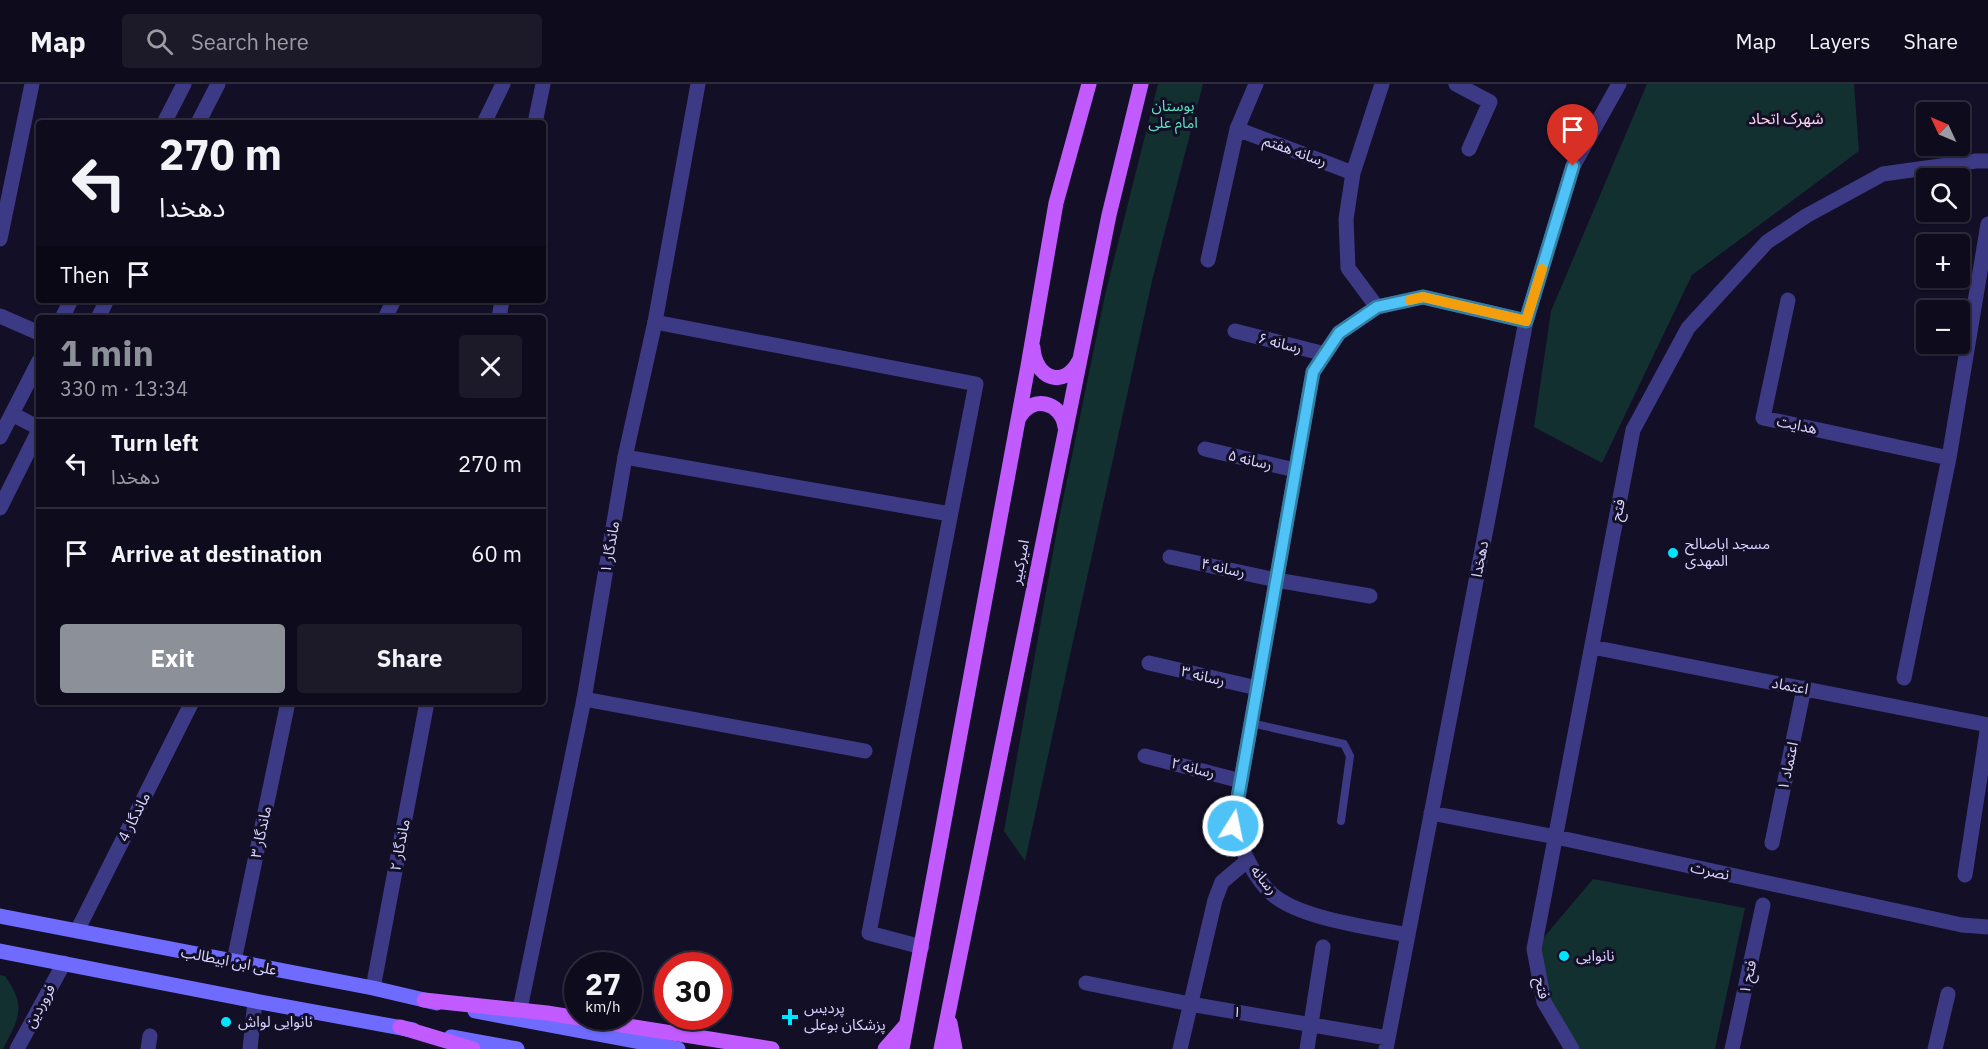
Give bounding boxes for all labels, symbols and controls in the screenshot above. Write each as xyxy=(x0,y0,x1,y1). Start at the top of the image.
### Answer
search box xyxy=(122,14,542,68)
text: Map xyxy=(30,23,86,60)
icon: search xyxy=(143,25,176,58)
text: Search here xyxy=(191,27,309,56)
text: Map xyxy=(1736,27,1776,55)
text: Layers xyxy=(1809,27,1871,55)
text: Share xyxy=(1904,27,1958,55)
park label: بوستان امام علی xyxy=(1148,96,1198,134)
north arrow xyxy=(1916,102,1970,156)
map controls xyxy=(1916,102,1970,354)
pin xyxy=(1547,104,1598,166)
district label: شهرک اتحاد xyxy=(1748,108,1824,128)
icon: arrive xyxy=(1556,113,1589,146)
text: 270 m xyxy=(159,127,282,182)
street label: رسانه هفتم xyxy=(1260,130,1329,173)
icon: left xyxy=(60,144,138,222)
button: search xyxy=(1916,168,1970,222)
text: دهخدا xyxy=(159,189,225,224)
button: + xyxy=(1916,234,1970,288)
icon: arrive xyxy=(122,258,155,291)
text: Then xyxy=(60,260,110,289)
button: − xyxy=(1916,300,1970,354)
street label: رسانه ۶ xyxy=(1256,328,1304,357)
text: 1 min xyxy=(60,329,154,376)
button: close xyxy=(459,335,522,398)
text: 330 m · 13:34 xyxy=(60,375,188,402)
street label: هدایت xyxy=(1775,411,1819,438)
text: Turn left xyxy=(111,428,199,457)
street label: رسانه ۵ xyxy=(1226,445,1274,474)
icon: left xyxy=(60,447,93,480)
text: 270 m xyxy=(458,449,522,478)
text: دهخدا xyxy=(111,463,160,490)
street label: فتح xyxy=(1606,497,1632,523)
street label: ماندگار ۱ xyxy=(596,519,623,574)
place label: مسجد اباصالح المهدی xyxy=(1685,534,1770,570)
icon: arrive xyxy=(60,537,93,570)
street label: امیرکبیر xyxy=(1006,538,1033,587)
text: Arrive at destination xyxy=(111,539,322,568)
text: 60 m xyxy=(471,539,522,568)
street label: دهخدا xyxy=(1467,539,1492,579)
marker: مسجد اباصالح المهدی xyxy=(1666,546,1680,560)
street label: رسانه ۴ xyxy=(1199,554,1247,581)
button: Exit xyxy=(60,624,285,693)
button: Share xyxy=(297,624,522,693)
street label: رسانه ۳ xyxy=(1179,661,1227,690)
street label: اعتماد xyxy=(1770,673,1810,698)
street label: اعتماد ۱ xyxy=(1773,740,1802,792)
street label: رسانه ۲ xyxy=(1169,753,1217,782)
street label: ماندگار 4 xyxy=(113,789,154,845)
position arrow xyxy=(1201,794,1265,858)
street label: ماندگار ۳ xyxy=(246,804,275,860)
street label: ماندگار ۲ xyxy=(385,817,414,872)
street label: نصرت xyxy=(1689,857,1731,884)
street label: رسانه xyxy=(1247,861,1282,898)
street label: علی ابن ابیطالب xyxy=(180,942,279,979)
place label: نانوایی xyxy=(1576,946,1615,965)
marker: نانوایی xyxy=(1557,949,1571,963)
speed limit sign: 30 xyxy=(654,952,732,1030)
street label: فتح ۱ xyxy=(1735,958,1763,996)
text: 27 xyxy=(585,964,621,1003)
street label: فتح xyxy=(1528,975,1554,1002)
street label: فروردین xyxy=(20,980,59,1031)
text: km/h xyxy=(585,997,621,1016)
place label: پردیس پزشکان بوعلی xyxy=(804,998,886,1035)
street label: ۱ xyxy=(1231,1001,1243,1022)
marker: پردیس پزشکان بوعلی xyxy=(781,1008,799,1026)
place label: نانوایی لواش xyxy=(238,1012,313,1031)
marker: نانوایی لواش xyxy=(219,1015,233,1029)

